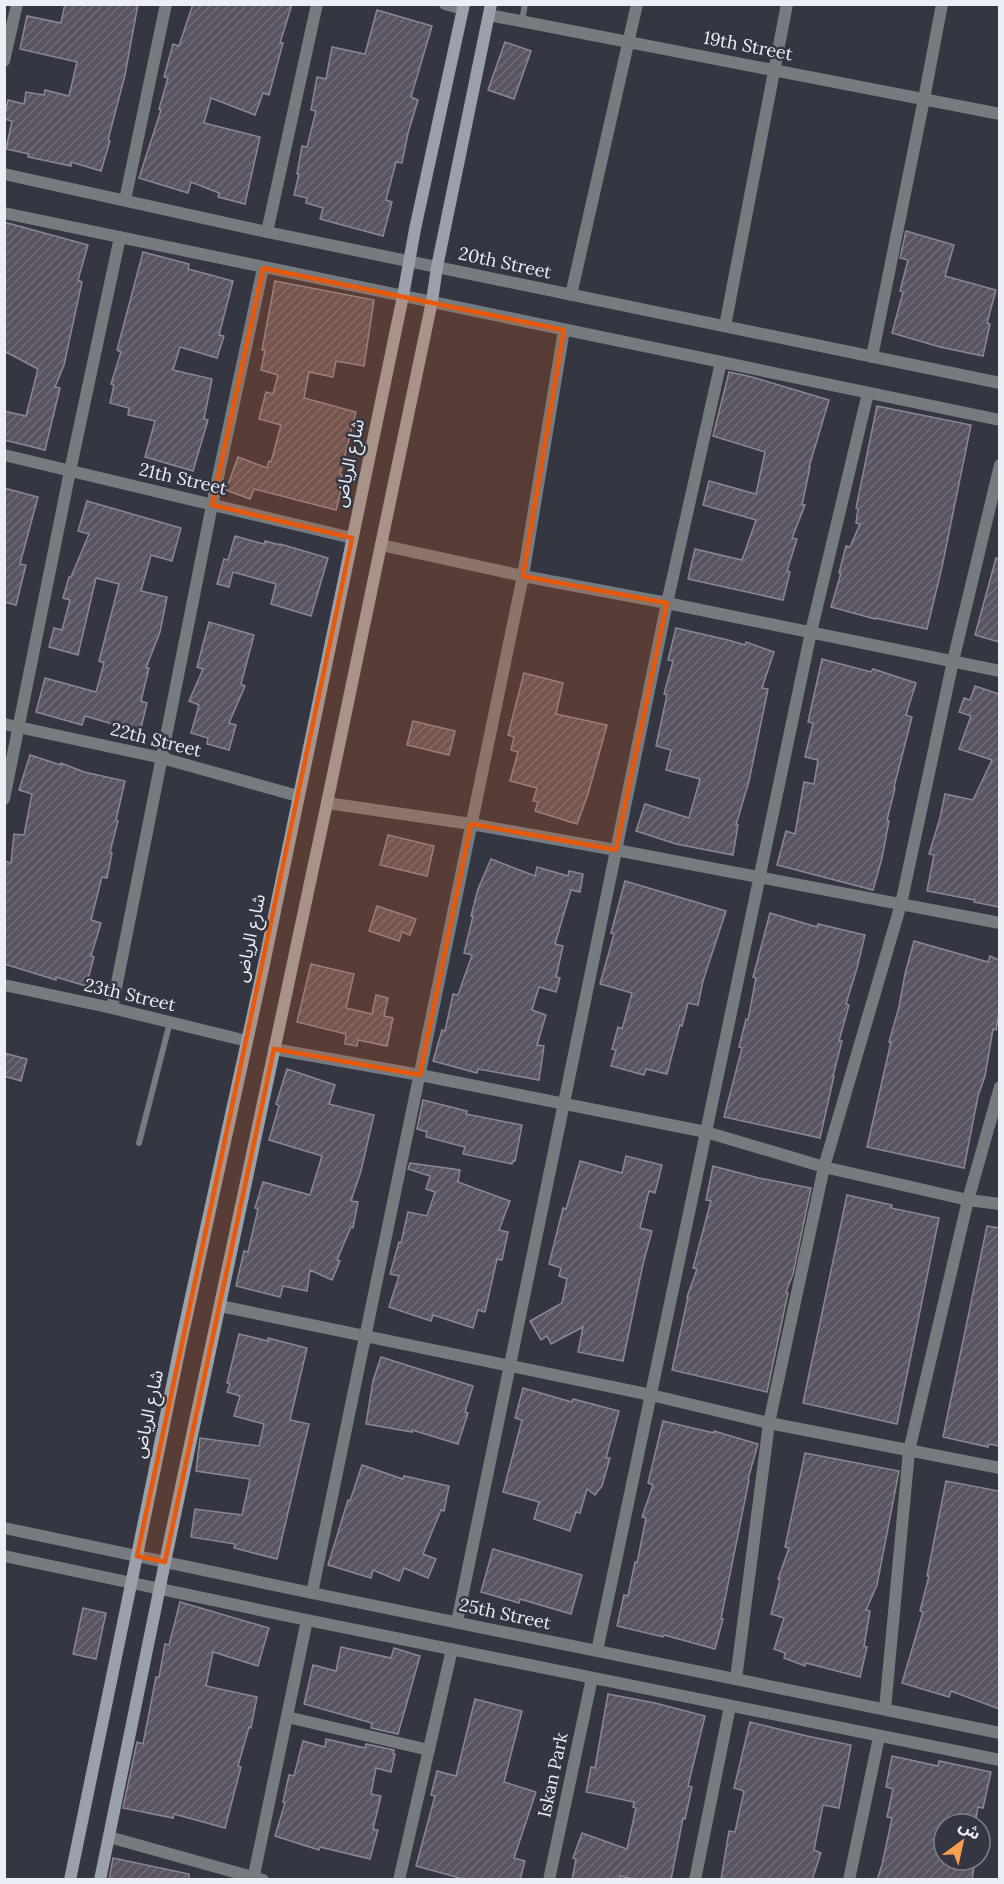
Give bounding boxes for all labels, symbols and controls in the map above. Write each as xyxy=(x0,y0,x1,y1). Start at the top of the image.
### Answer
street label: 19th Street xyxy=(701,26,795,65)
street label: 20th Street xyxy=(457,241,554,284)
street label: شارع الرياض xyxy=(328,417,372,510)
street label: 21th Street xyxy=(137,457,229,500)
street label: 22th Street xyxy=(108,717,204,762)
street label: شارع الرياض xyxy=(229,892,273,985)
street label: 23th Street xyxy=(82,973,178,1016)
street label: شارع الرياض xyxy=(127,1368,171,1461)
street label: 25th Street xyxy=(457,1593,553,1634)
street label: Iskan Park xyxy=(532,1730,573,1819)
north arrow xyxy=(932,1812,992,1872)
text: ش xyxy=(956,1815,985,1844)

